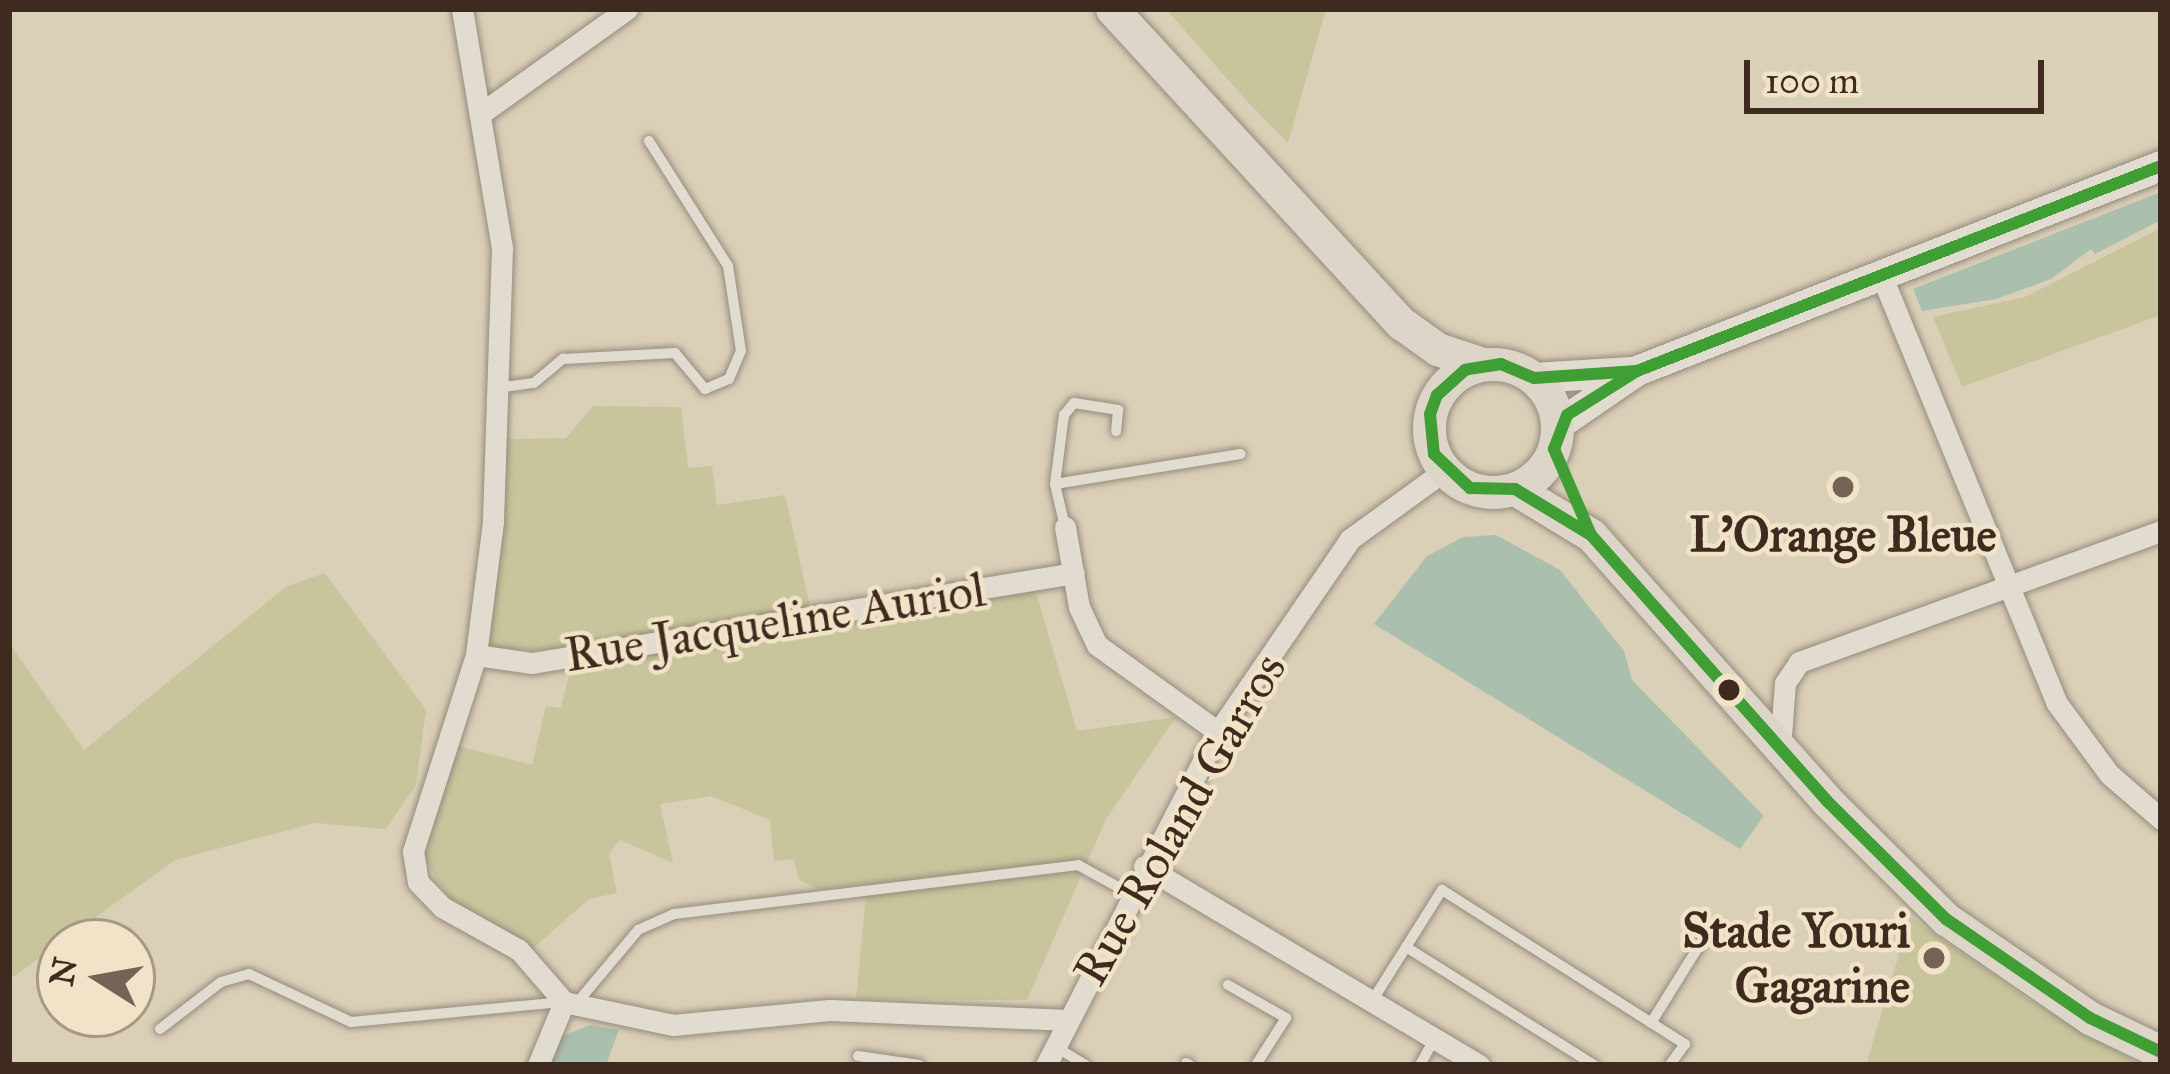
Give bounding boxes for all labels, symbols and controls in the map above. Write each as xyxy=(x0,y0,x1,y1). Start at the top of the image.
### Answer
scale bar xyxy=(1750,36,2050,110)
text: 100 m xyxy=(1765,59,1859,103)
marker: L'Orange Bleue xyxy=(1830,474,1856,500)
place label: L'Orange Bleue xyxy=(1689,506,1997,564)
street label: Rue Jacqueline Auriol xyxy=(561,560,989,684)
street label: Rue Roland Garros xyxy=(1061,643,1297,995)
unlabelled marker xyxy=(1718,679,1740,701)
place label: Stade Youri Gagarine xyxy=(1682,901,1910,1014)
north arrow xyxy=(36,918,156,1038)
marker: Stade Youri Gagarine xyxy=(1921,945,1947,971)
text: N xyxy=(41,954,86,989)

